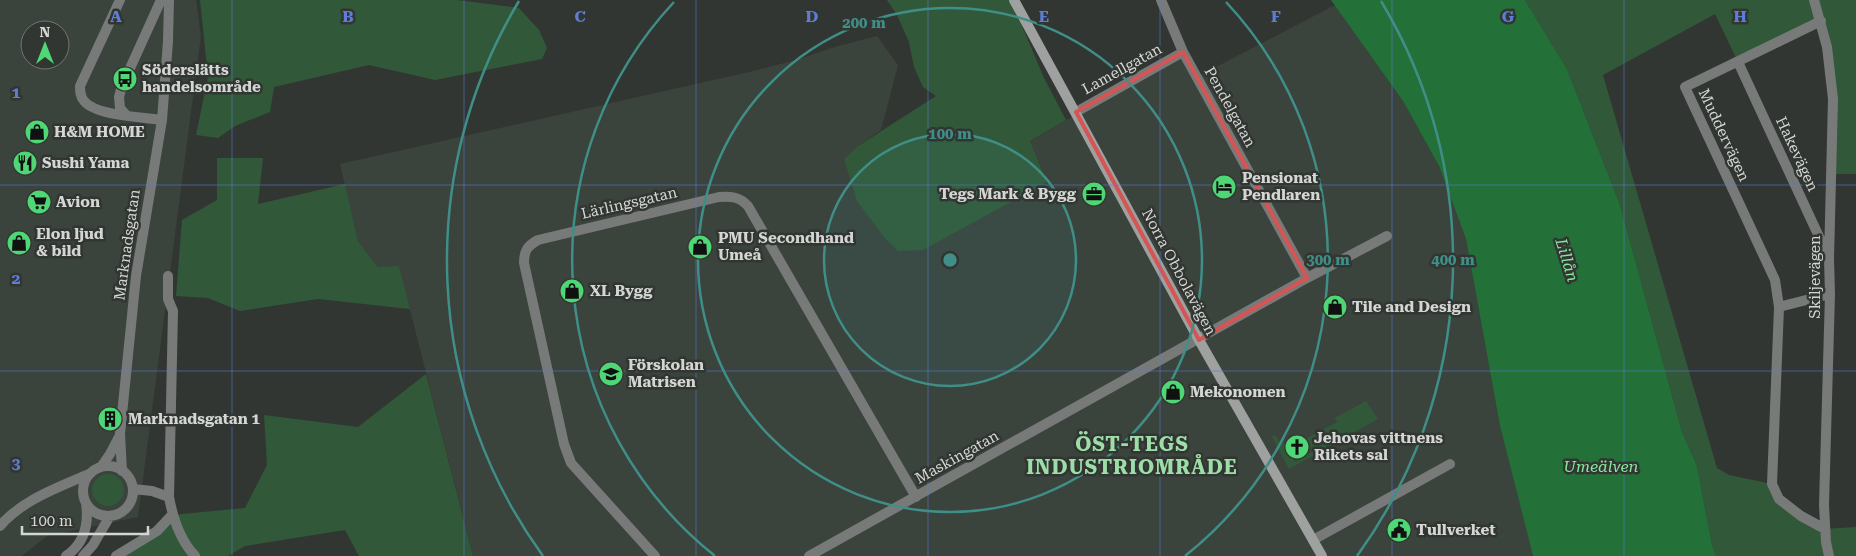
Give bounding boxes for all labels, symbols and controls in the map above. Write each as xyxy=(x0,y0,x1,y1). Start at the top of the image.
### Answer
text: A xyxy=(110,7,122,26)
text: B xyxy=(342,7,354,26)
text: C xyxy=(574,7,586,26)
text: D xyxy=(806,7,819,26)
text: E xyxy=(1039,7,1049,26)
text: F xyxy=(1271,7,1281,26)
text: G xyxy=(1502,7,1515,26)
text: H xyxy=(1733,7,1747,26)
text: 200 m xyxy=(842,14,886,32)
north arrow xyxy=(20,20,70,70)
text: N xyxy=(40,24,51,40)
street label: Lamellgatan xyxy=(1079,40,1165,98)
place label: Söderslätts handelsområde xyxy=(142,61,261,96)
street label: Pendelgatan xyxy=(1201,64,1260,151)
bus stop icon: Söderslätts handelsområde xyxy=(112,66,138,92)
text: 1 xyxy=(12,83,21,102)
street label: Muddervägen xyxy=(1695,86,1753,184)
street label: Hakevägen xyxy=(1772,114,1822,194)
shop icon: H&M HOME xyxy=(24,119,50,145)
place label: H&M HOME xyxy=(54,123,145,141)
text: 100 m xyxy=(928,125,972,143)
restaurant icon: Sushi Yama xyxy=(12,150,38,176)
place label: Sushi Yama xyxy=(42,154,130,172)
place label: Pensionat Pendlaren xyxy=(1242,169,1320,204)
hotel icon: Pensionat Pendlaren xyxy=(1211,174,1237,200)
office icon: Tegs Mark & Bygg xyxy=(1081,181,1107,207)
street label: Lärlingsgatan xyxy=(579,183,679,223)
place label: Tegs Mark & Bygg xyxy=(939,185,1077,203)
street label: Marknadsgatan xyxy=(110,188,144,302)
supermarket icon: Avion xyxy=(26,189,52,215)
place label: Avion xyxy=(56,193,100,211)
street label: Norra Obbolavägen xyxy=(1138,206,1220,339)
place label: Elon ljud & bild xyxy=(36,225,104,260)
place label: PMU Secondhand Umeå xyxy=(718,229,854,264)
shop icon: Elon ljud & bild xyxy=(6,230,32,256)
shop icon: PMU Secondhand Umeå xyxy=(687,234,713,260)
water label: Lillån xyxy=(1551,235,1583,284)
street label: Skiljevägen xyxy=(1806,235,1824,319)
centre of rings xyxy=(941,251,959,269)
text: 300 m xyxy=(1306,251,1350,269)
text: 400 m xyxy=(1431,251,1475,269)
text: 2 xyxy=(12,269,21,288)
shop icon: XL Bygg xyxy=(559,278,585,304)
place label: XL Bygg xyxy=(590,282,653,300)
shop icon: Tile and Design xyxy=(1322,294,1348,320)
place label: Tile and Design xyxy=(1352,298,1471,316)
place label: Förskolan Matrisen xyxy=(628,356,704,391)
school or university icon: Förskolan Matrisen xyxy=(598,361,624,387)
shop icon: Mekonomen xyxy=(1160,379,1186,405)
place label: Mekonomen xyxy=(1190,383,1286,401)
building icon: Marknadsgatan 1 xyxy=(97,406,123,432)
place label: Marknadsgatan 1 xyxy=(128,410,261,428)
street label: Maskingatan xyxy=(912,426,1002,487)
place label: Jehovas vittnens Rikets sal xyxy=(1314,429,1443,464)
district label: ÖST-TEGS INDUSTRIOMRÅDE xyxy=(1026,431,1238,479)
church icon: Jehovas vittnens Rikets sal xyxy=(1284,434,1310,460)
text: 3 xyxy=(12,454,21,473)
water label: Umeälven xyxy=(1564,457,1639,476)
scale bar xyxy=(22,504,149,536)
text: 100 m xyxy=(30,512,73,530)
public building icon: Tullverket xyxy=(1386,517,1412,543)
place label: Tullverket xyxy=(1416,521,1496,539)

